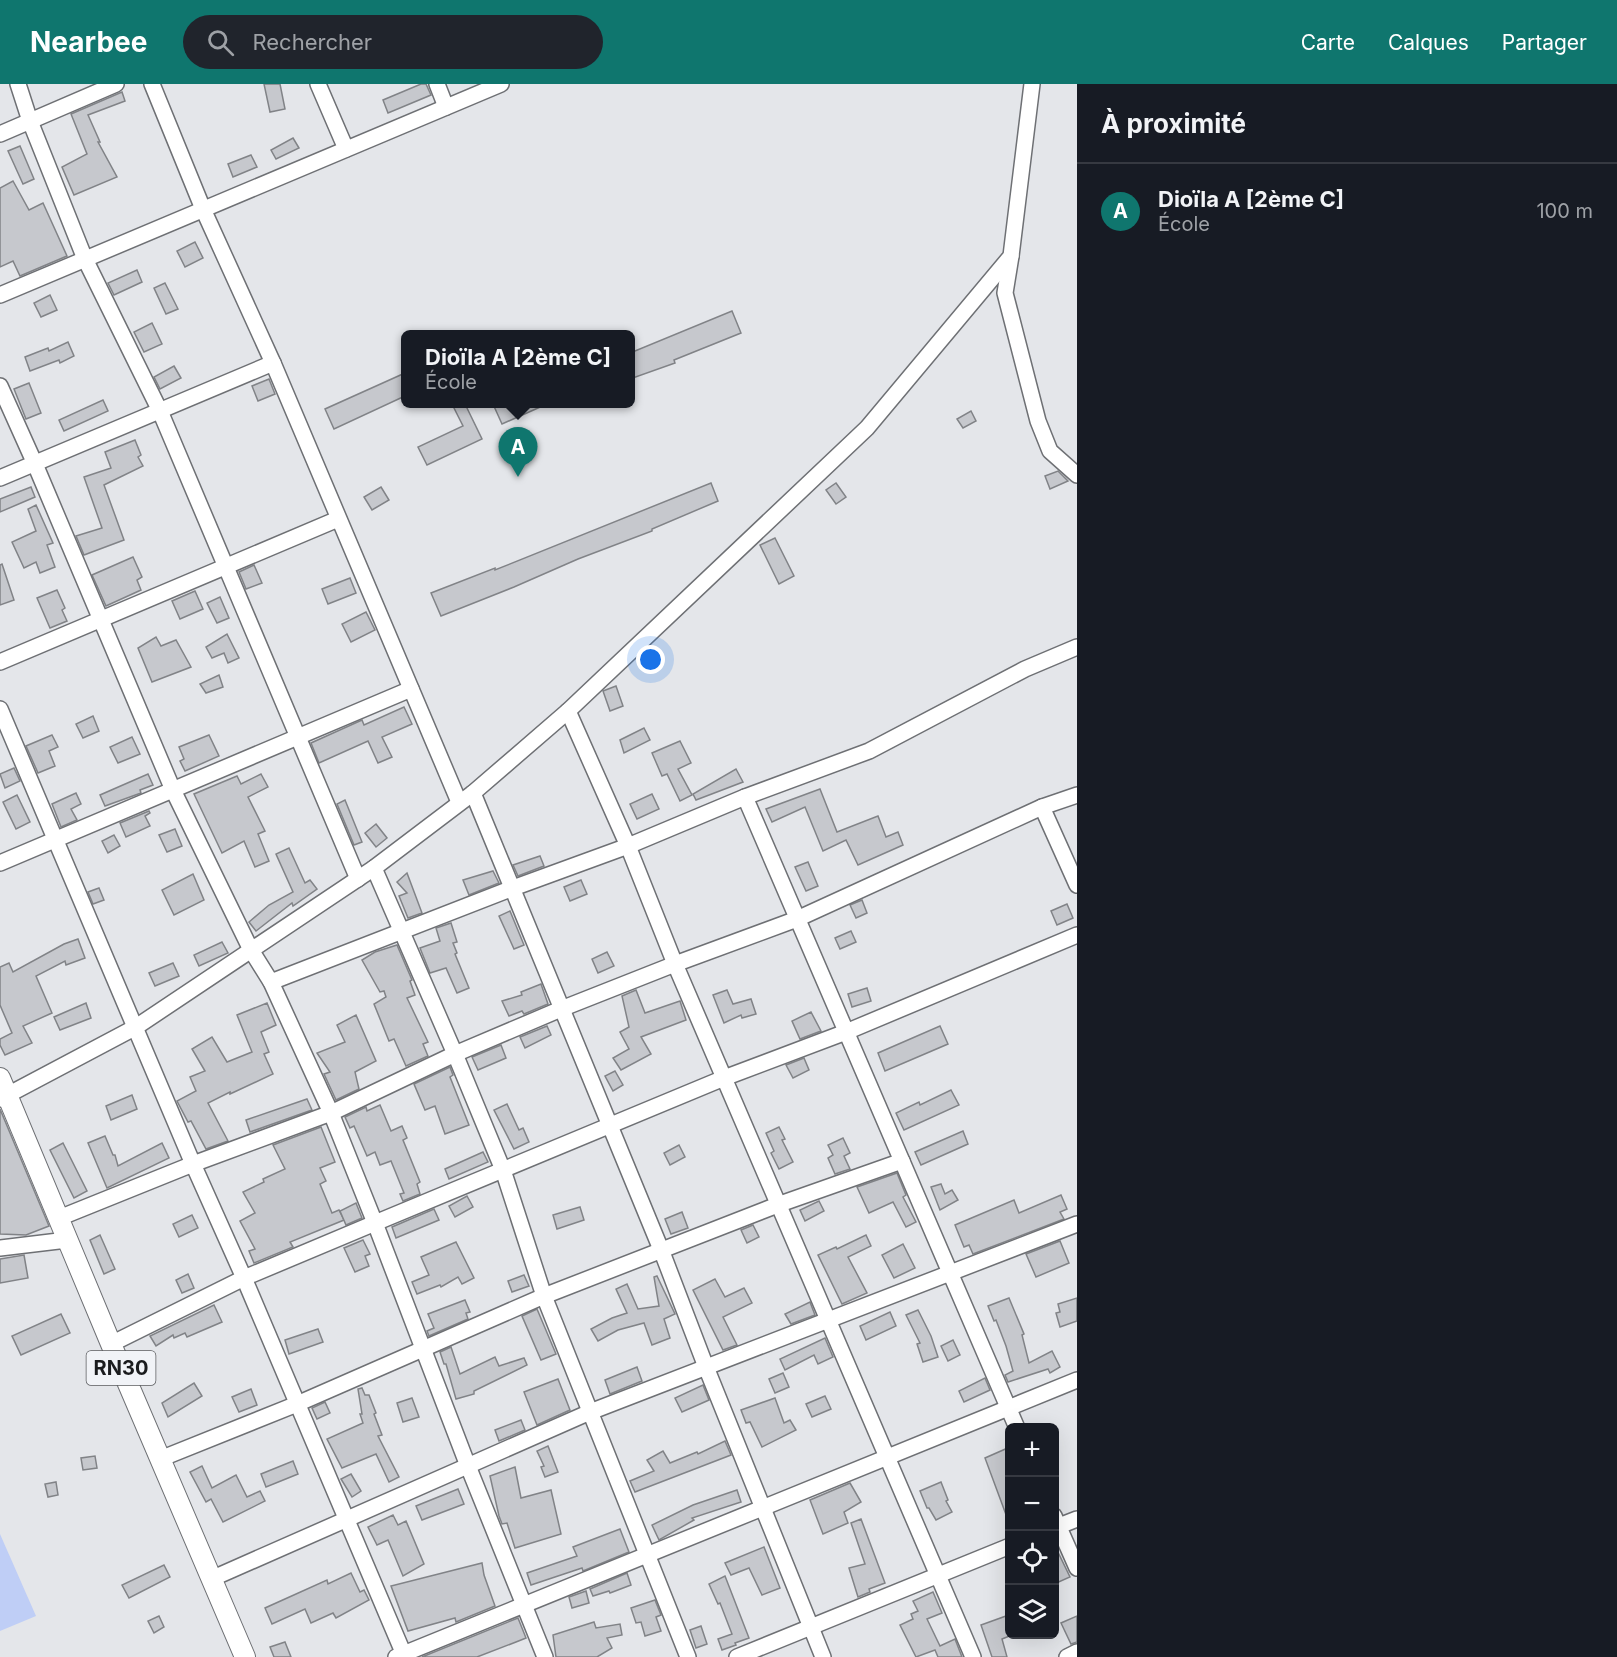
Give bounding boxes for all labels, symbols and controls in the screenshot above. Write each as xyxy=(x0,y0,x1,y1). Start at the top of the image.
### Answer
search box xyxy=(183,15,603,69)
text: Nearbee xyxy=(30,25,147,59)
icon: search xyxy=(204,26,237,59)
text: Rechercher xyxy=(252,29,372,55)
text: Carte xyxy=(1301,30,1355,55)
text: Calques xyxy=(1388,30,1469,55)
text: Partager xyxy=(1502,30,1587,55)
text: À proximité xyxy=(1101,108,1246,139)
text: Dioïla A [2ème C] xyxy=(1158,186,1344,212)
text: A xyxy=(1113,199,1128,223)
text: 100 m xyxy=(1536,199,1593,223)
text: École xyxy=(1158,212,1210,236)
popup xyxy=(401,330,635,408)
text: Dioïla A [2ème C] xyxy=(425,344,611,370)
text: École xyxy=(425,370,477,394)
pin: A xyxy=(498,428,538,477)
your location xyxy=(636,645,665,674)
road number: RN30 xyxy=(86,1351,156,1385)
map controls xyxy=(1005,1423,1059,1639)
button: + xyxy=(1005,1423,1059,1477)
button: − xyxy=(1005,1477,1059,1531)
button: locate xyxy=(1005,1531,1059,1585)
button: layers xyxy=(1005,1585,1059,1639)

